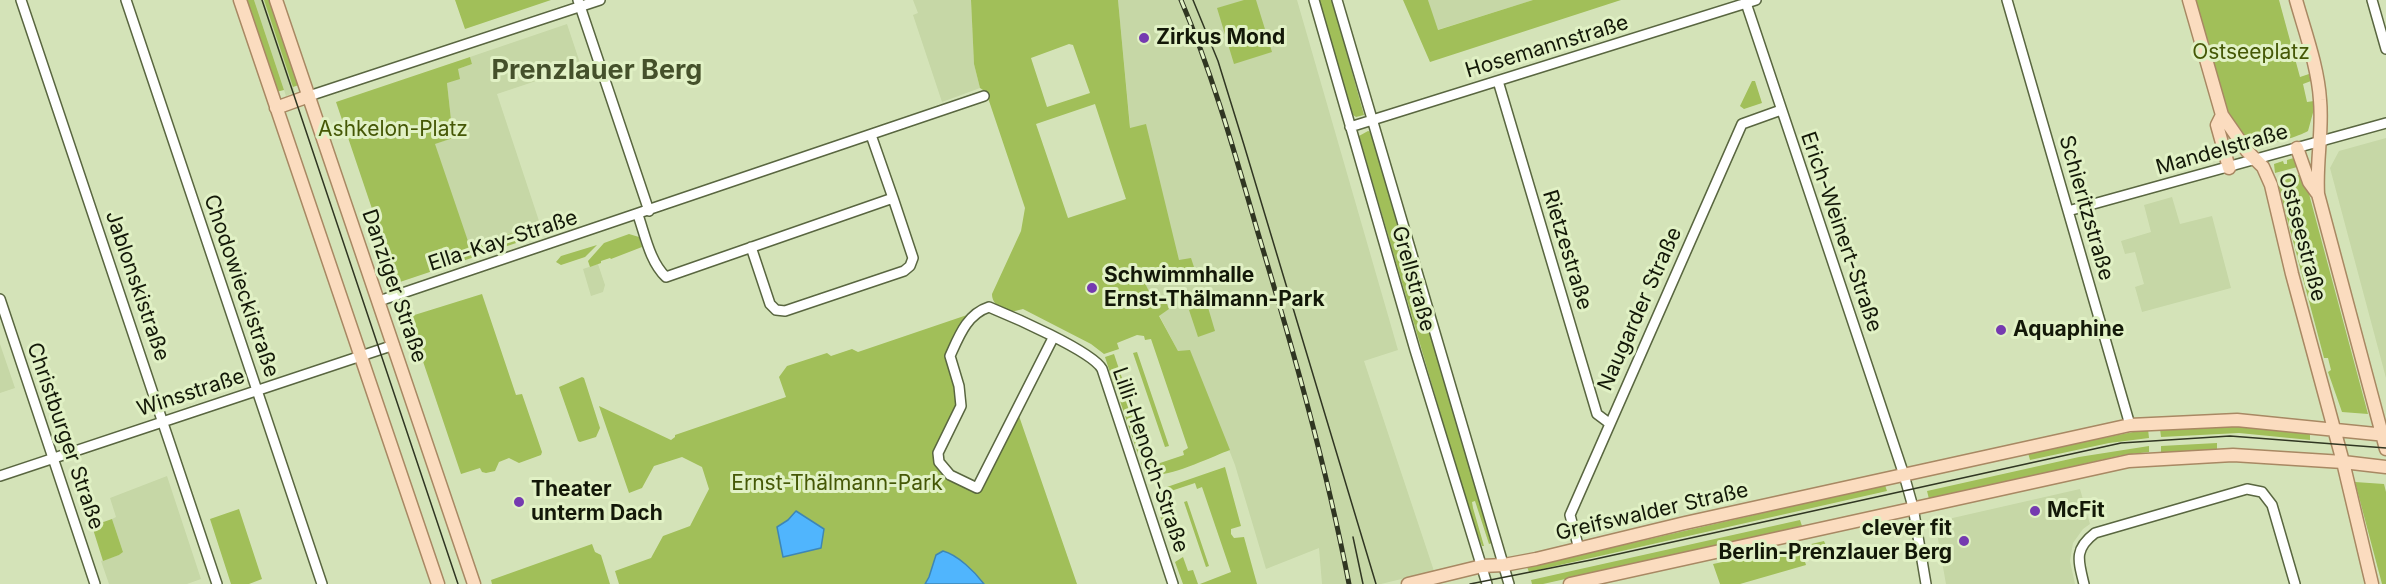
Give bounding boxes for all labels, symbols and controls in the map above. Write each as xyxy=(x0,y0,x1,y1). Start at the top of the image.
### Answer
street label: Hosemannstraße xyxy=(1462,10,1632,84)
place label: Zirkus Mond xyxy=(1156,25,1285,51)
marker: Zirkus Mond xyxy=(1137,31,1151,45)
park label: Ostseeplatz xyxy=(2192,40,2310,66)
district label: Prenzlauer Berg xyxy=(492,55,702,87)
park label: Ashkelon-Platz xyxy=(318,117,468,143)
street label: Mandelstraße xyxy=(2153,119,2291,181)
street label: Erich-Weinert-Straße xyxy=(1795,129,1887,335)
street label: Schieritzstraße xyxy=(2053,133,2119,283)
street label: Ostseestraße xyxy=(2273,170,2331,304)
street label: Rietzestraße xyxy=(1537,187,1597,313)
street label: Chodowieckistraße xyxy=(198,191,284,381)
street label: Ella-Kay-Straße xyxy=(425,205,581,277)
street label: Danziger Straße xyxy=(356,206,432,366)
street label: Jablonskistraße xyxy=(99,208,175,364)
street label: Grellstraße xyxy=(1386,223,1440,335)
street label: Naugarder Straße xyxy=(1593,223,1687,395)
place label: Schwimmhalle Ernst-Thälmann-Park xyxy=(1104,263,1325,313)
marker: Schwimmhalle Ernst-Thälmann-Park xyxy=(1085,281,1099,295)
place label: Aquaphine xyxy=(2013,317,2124,343)
marker: Aquaphine xyxy=(1994,323,2008,337)
street label: Christburger Straße xyxy=(21,339,109,533)
street label: Winsstraße xyxy=(134,364,248,422)
street label: Lilli-Henoch-Straße xyxy=(1107,364,1193,556)
park label: Ernst-Thälmann-Park xyxy=(731,471,943,497)
place label: Theater unterm Dach xyxy=(531,477,663,527)
street label: Greifswalder Straße xyxy=(1553,478,1751,546)
marker: Theater unterm Dach xyxy=(512,495,526,509)
place label: McFit xyxy=(2047,498,2105,524)
marker: McFit xyxy=(2028,504,2042,518)
place label: clever fit Berlin-Prenzlauer Berg xyxy=(1718,516,1952,566)
marker: clever fit Berlin-Prenzlauer Berg xyxy=(1957,534,1971,548)

